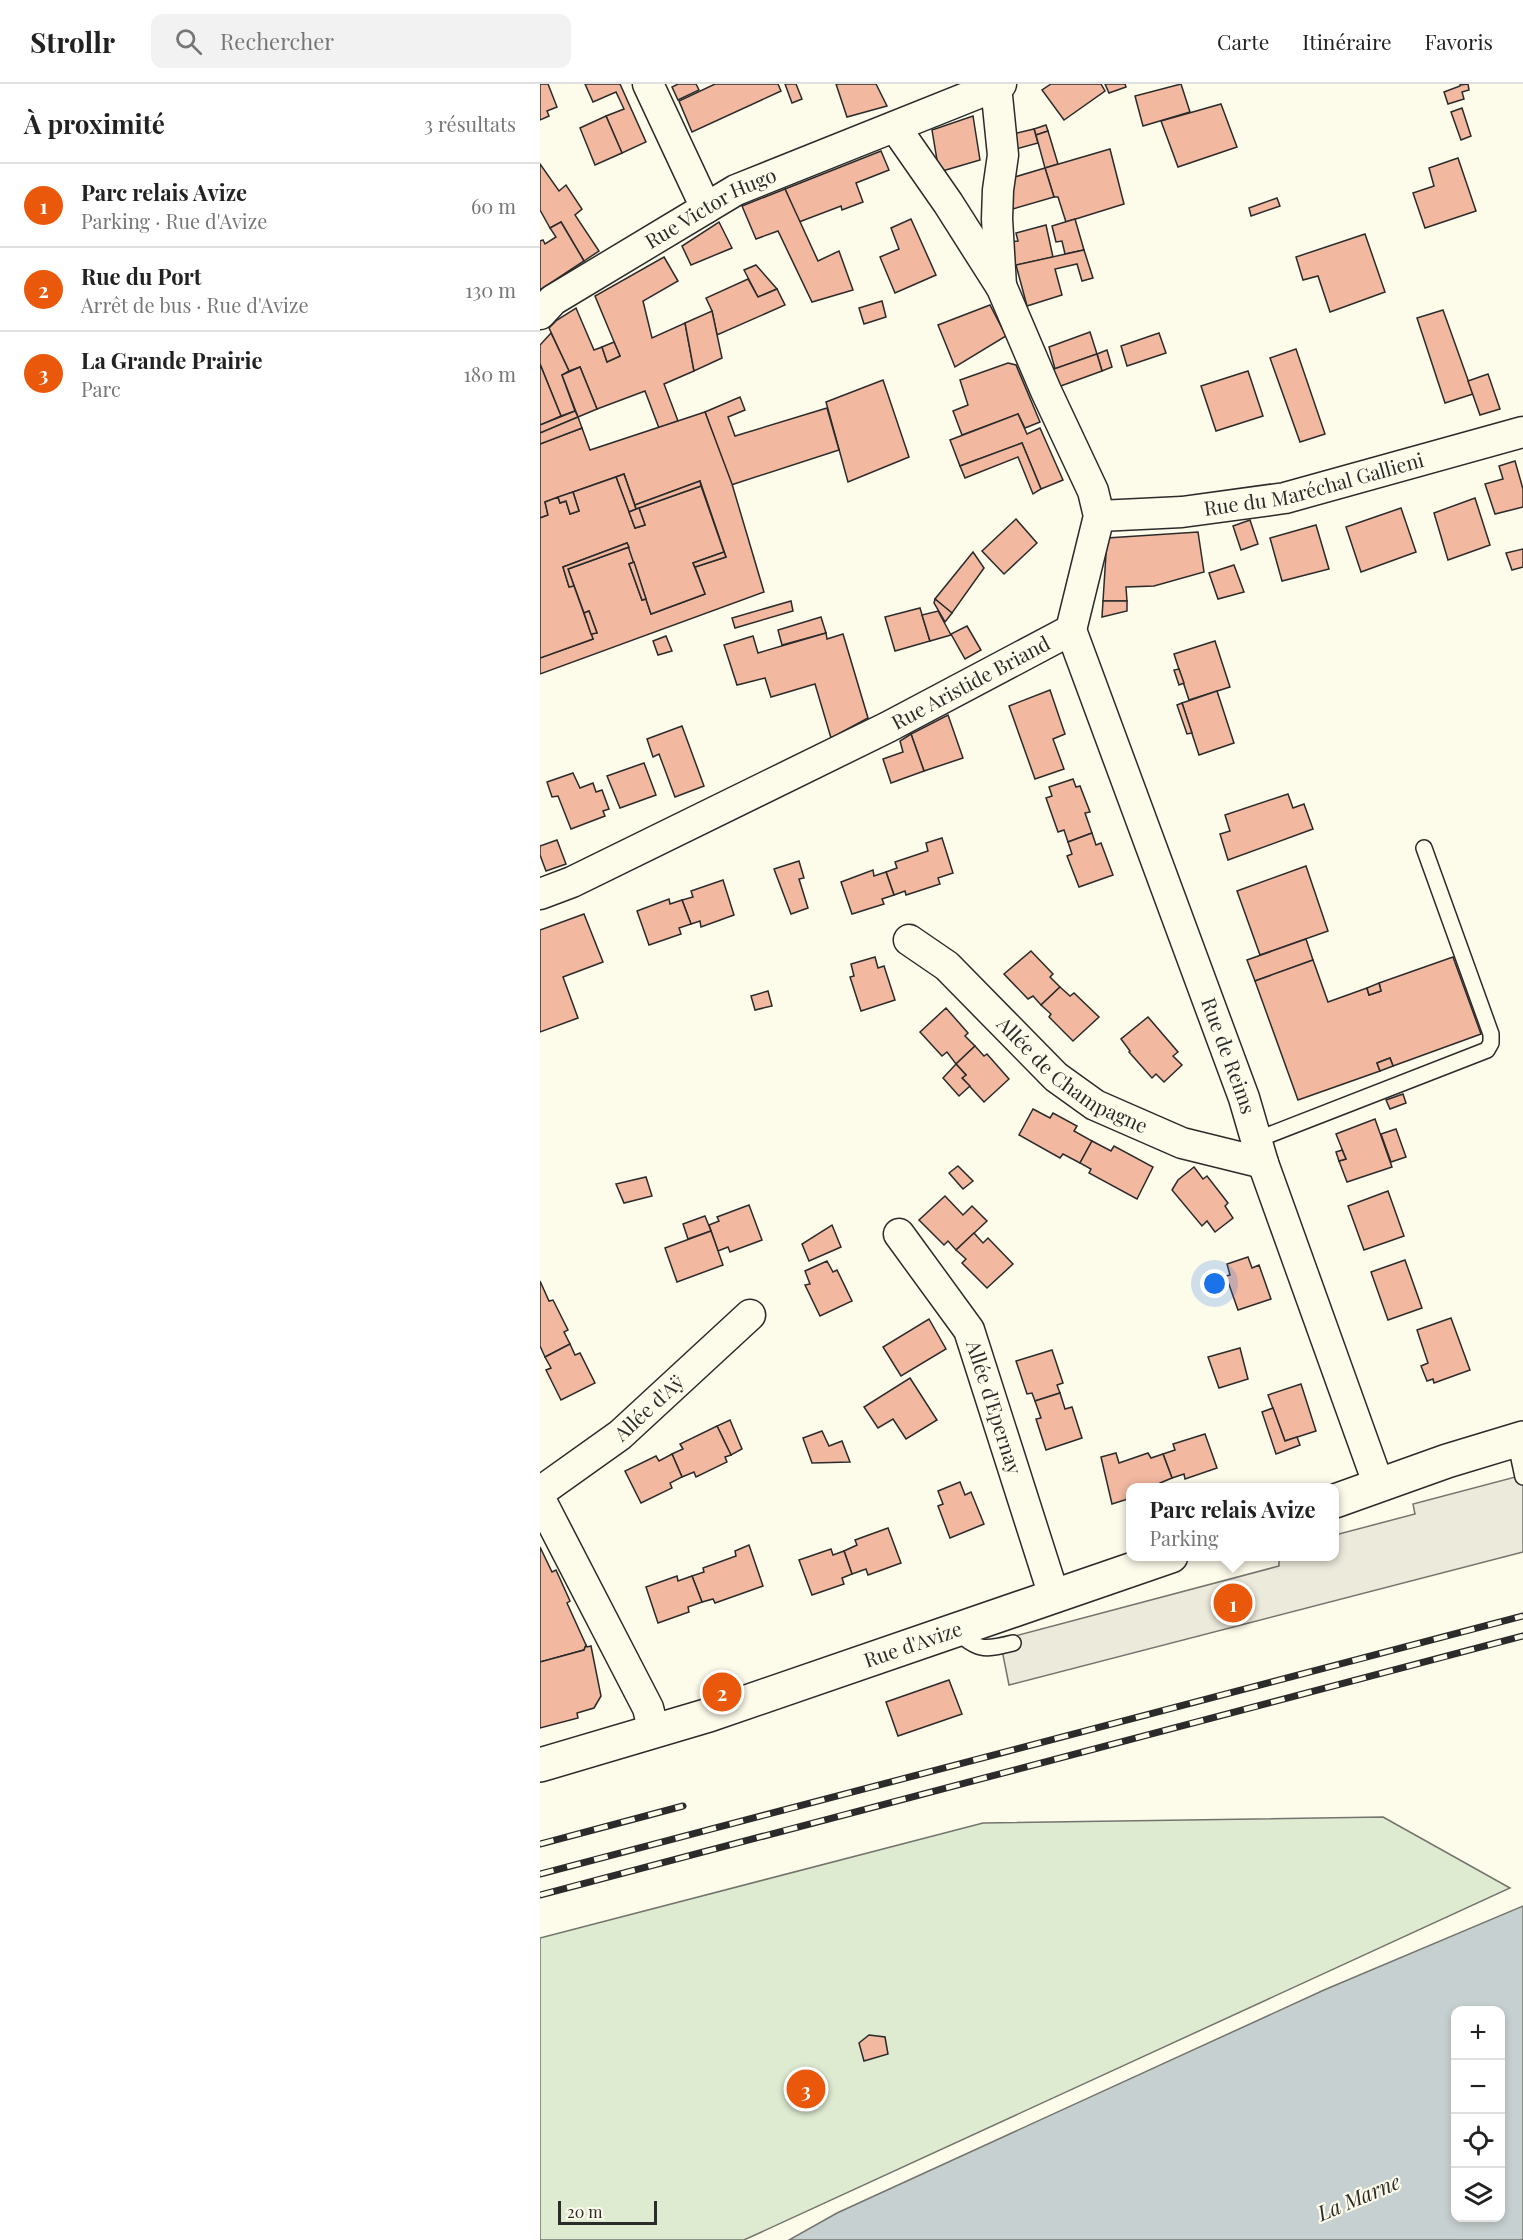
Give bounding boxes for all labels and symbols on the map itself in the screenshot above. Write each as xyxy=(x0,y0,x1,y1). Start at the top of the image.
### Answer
street label: Rue Victor Hugo xyxy=(639,160,780,254)
street label: Rue du Maréchal Gallieni xyxy=(1202,445,1427,521)
street label: Rue Aristide Briand xyxy=(886,628,1055,735)
street label: Rue de Reims xyxy=(1196,993,1263,1117)
street label: Allée de Champagne xyxy=(991,1009,1152,1138)
your location xyxy=(1200,1269,1229,1298)
street label: Allée d'Epernay xyxy=(961,1335,1029,1477)
street label: Allée d'Aÿ xyxy=(607,1368,689,1447)
pin: 1 xyxy=(1214,1580,1252,1625)
street label: Rue d'Avize xyxy=(860,1614,965,1673)
pin: 2 xyxy=(702,1670,741,1714)
pin: 3 xyxy=(786,2066,826,2112)
water label: La Marne xyxy=(1312,2166,1404,2227)
scale bar xyxy=(558,2198,657,2226)

